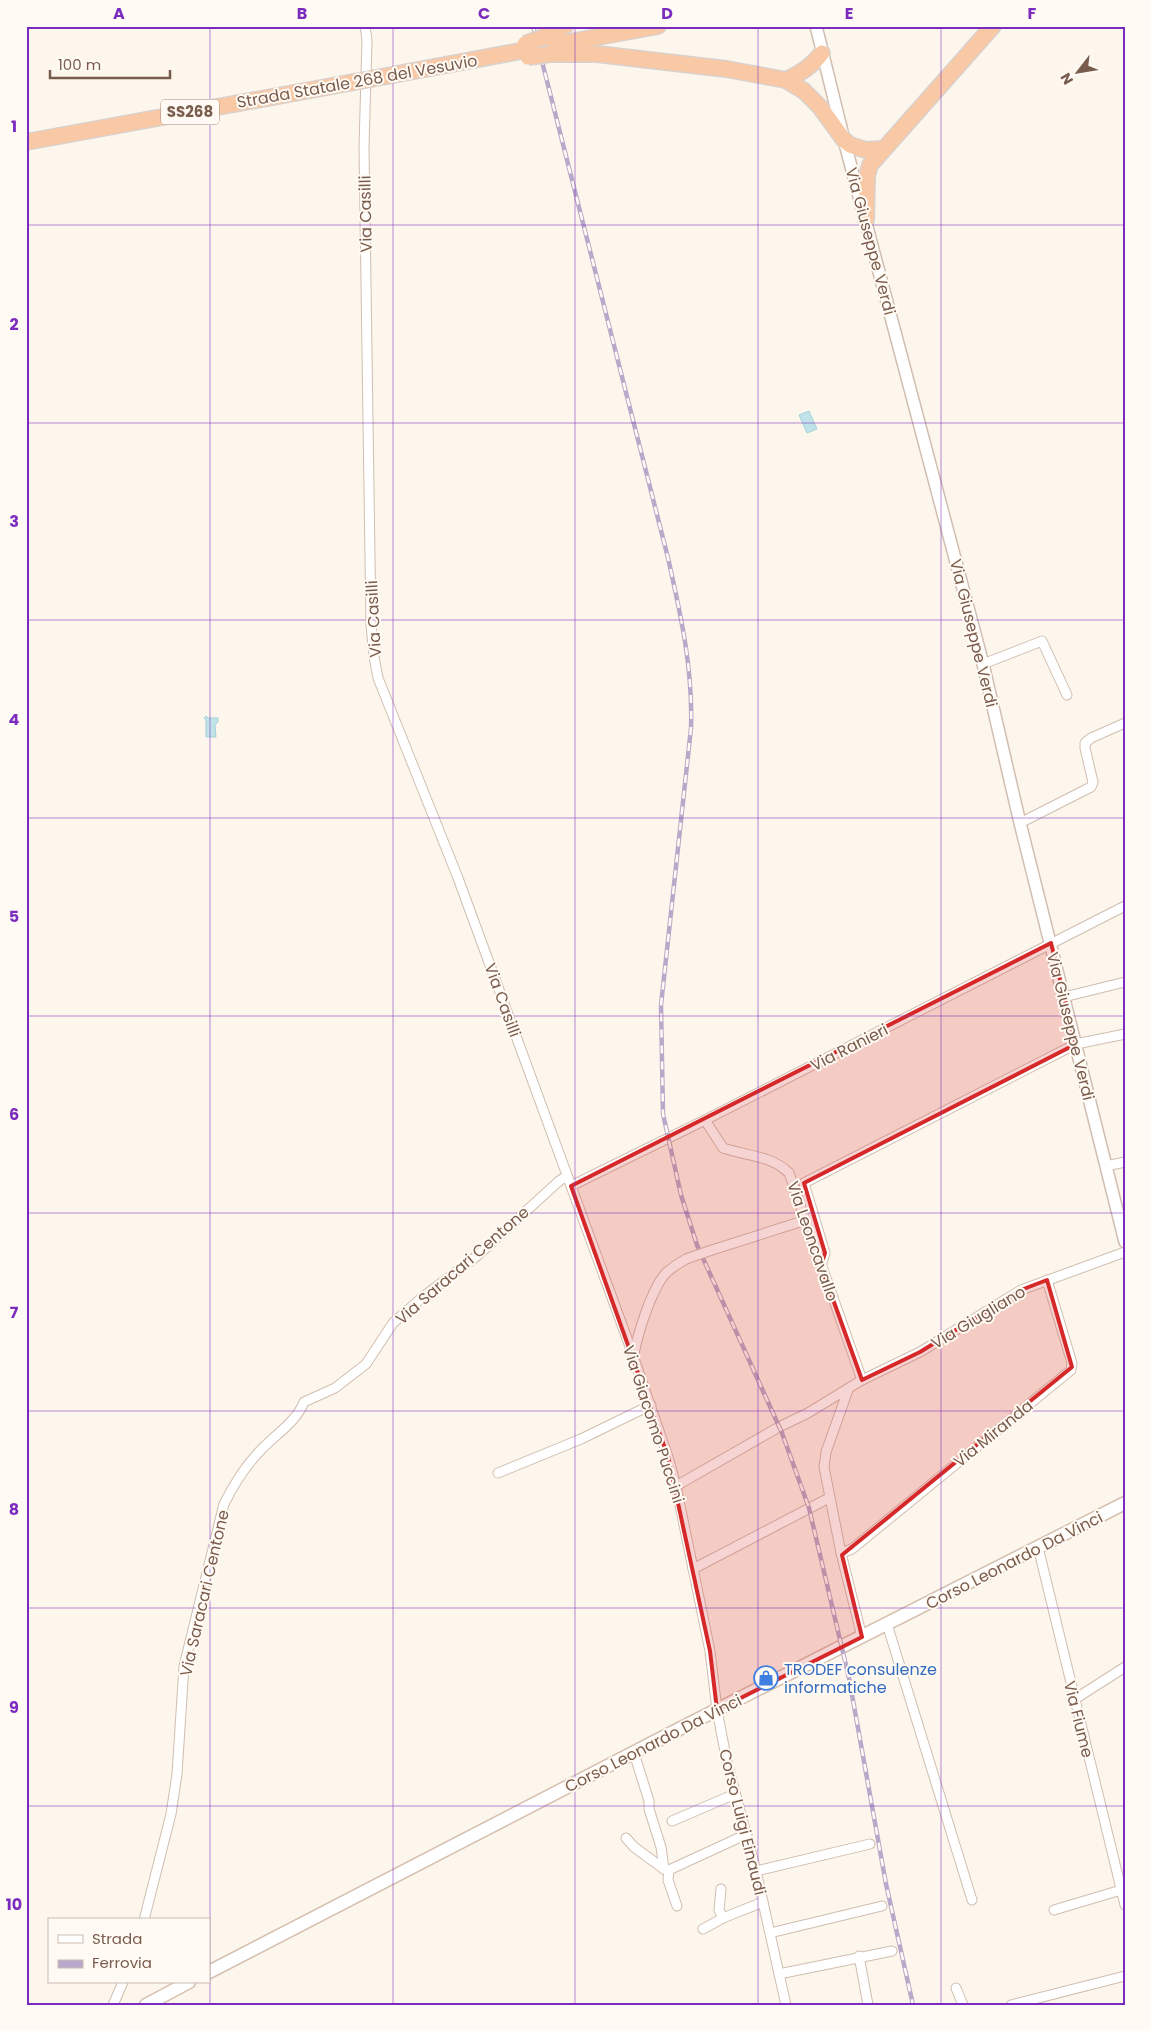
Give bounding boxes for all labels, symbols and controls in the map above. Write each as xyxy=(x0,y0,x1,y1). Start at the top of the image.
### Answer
text: A xyxy=(113,2,125,25)
text: B xyxy=(297,2,307,25)
text: C xyxy=(478,2,490,25)
text: D xyxy=(661,2,673,25)
text: E xyxy=(845,2,853,25)
text: F xyxy=(1028,2,1037,25)
scale bar xyxy=(50,48,170,80)
north arrow xyxy=(1054,48,1104,98)
street label: Strada Statale 268 del Vesuvio xyxy=(235,49,479,114)
text: 100 m xyxy=(58,54,101,75)
text: N xyxy=(1056,69,1078,88)
road number: SS268 xyxy=(161,100,219,124)
text: 1 xyxy=(11,115,17,138)
street label: Via Giuseppe Verdi xyxy=(840,165,901,318)
street label: Via Casilli xyxy=(353,175,378,253)
text: 2 xyxy=(9,313,19,336)
text: 3 xyxy=(9,510,19,533)
street label: Via Giuseppe Verdi xyxy=(944,557,1003,710)
street label: Via Casilli xyxy=(360,580,387,658)
text: 4 xyxy=(9,708,20,731)
text: 5 xyxy=(9,905,19,928)
street label: Via Giuseppe Verdi xyxy=(1041,950,1100,1103)
street label: Via Casilli xyxy=(479,960,527,1040)
street label: Via Ranieri xyxy=(806,1018,892,1077)
text: 6 xyxy=(9,1103,19,1126)
street label: Via Leoncavallo xyxy=(781,1178,844,1304)
street label: Via Saracari Centone xyxy=(391,1201,534,1330)
street label: Via Giugliano xyxy=(927,1280,1030,1355)
text: 7 xyxy=(10,1301,19,1324)
street label: Via Giacomo Puccini xyxy=(617,1342,690,1506)
street label: Via Miranda xyxy=(949,1394,1038,1473)
text: 8 xyxy=(9,1498,19,1521)
street label: Corso Leonardo Da Vinci xyxy=(922,1506,1107,1615)
street label: Via Saracari Centone xyxy=(174,1507,235,1679)
place label: TRODEF consulenze informatiche xyxy=(784,1658,937,1699)
shop icon: TRODEF consulenze informatiche xyxy=(753,1665,779,1691)
street label: Via Fiume xyxy=(1058,1678,1099,1760)
street label: Corso Leonardo Da Vinci xyxy=(561,1689,746,1798)
text: 9 xyxy=(9,1696,19,1719)
street label: Corso Luigi Einaudi xyxy=(713,1747,772,1898)
text: 10 xyxy=(6,1893,22,1916)
legend xyxy=(48,1918,210,1984)
text: Strada xyxy=(92,1928,142,1949)
text: Ferrovia xyxy=(92,1952,152,1973)

